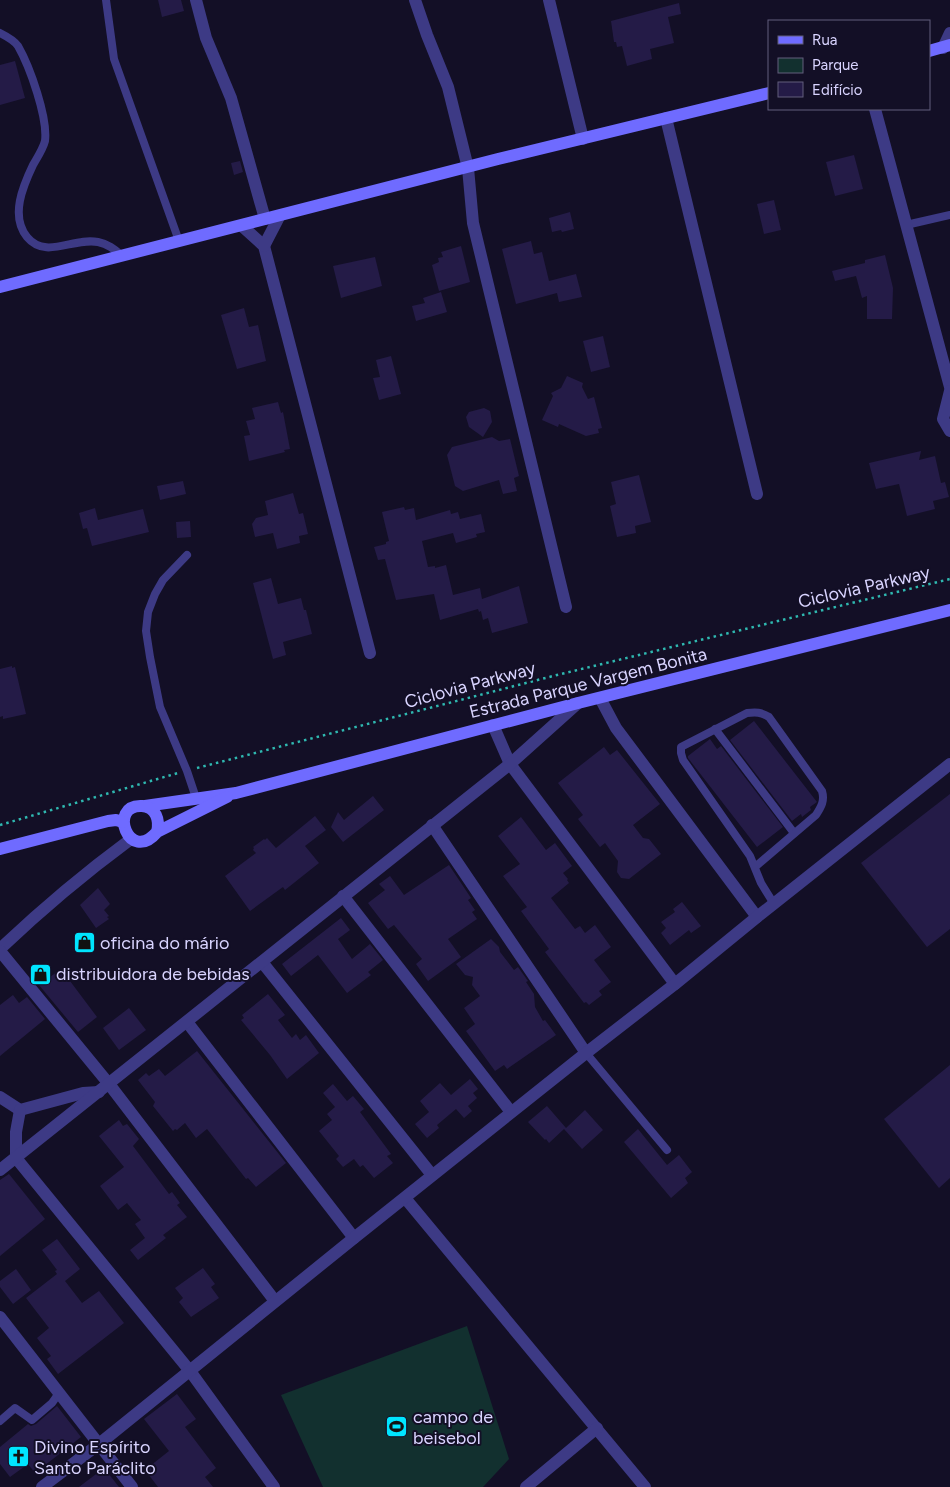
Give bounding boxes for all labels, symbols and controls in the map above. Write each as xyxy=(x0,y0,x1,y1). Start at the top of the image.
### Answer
legend xyxy=(768,20,930,110)
text: Rua xyxy=(812,31,837,49)
text: Parque xyxy=(812,56,859,74)
text: Edifício xyxy=(812,81,863,99)
street label: Ciclovia Parkway xyxy=(796,561,933,613)
street label: Estrada Parque Vargem Bonita xyxy=(467,643,709,723)
street label: Ciclovia Parkway xyxy=(402,657,538,713)
shop icon: oficina do mário xyxy=(72,931,96,955)
place label: oficina do mário xyxy=(100,932,229,954)
shop icon: distribuidora de bebidas xyxy=(28,962,52,986)
place label: distribuidora de bebidas xyxy=(56,963,250,985)
place label: campo de beisebol xyxy=(413,1406,493,1449)
sports icon: campo de beisebol xyxy=(385,1415,409,1439)
place label: Divino Espírito Santo Paráclito xyxy=(34,1436,156,1479)
church icon: Divino Espírito Santo Paráclito xyxy=(6,1445,30,1469)

